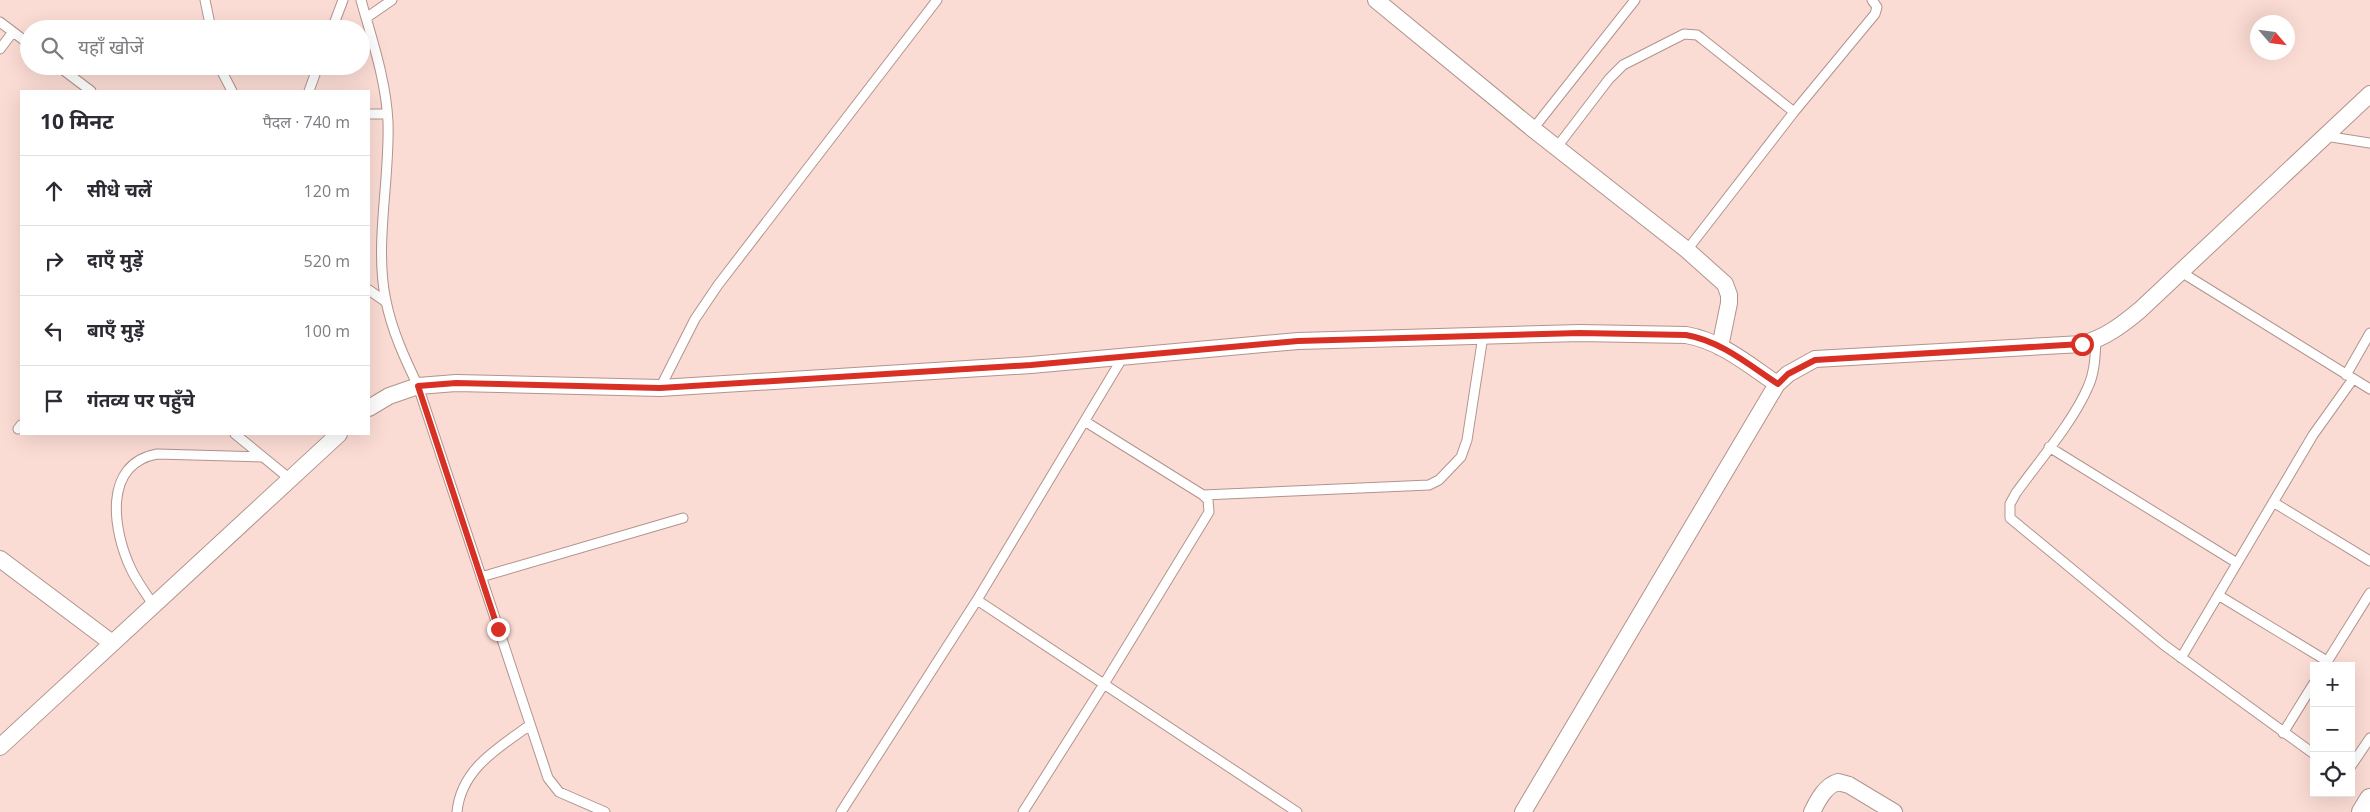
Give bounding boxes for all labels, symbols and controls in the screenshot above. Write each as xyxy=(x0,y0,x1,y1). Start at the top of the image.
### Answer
north arrow xyxy=(2250,15,2295,60)
search box xyxy=(20,20,370,75)
icon: search xyxy=(38,34,66,62)
text: यहाँ खोजें xyxy=(78,34,144,60)
text: 10 मिनट xyxy=(40,107,114,135)
text: पैदल · 740 m xyxy=(263,111,350,133)
icon: ahead xyxy=(40,177,68,205)
text: सीधे चलें xyxy=(87,177,152,203)
text: 120 m xyxy=(304,180,350,202)
icon: right xyxy=(40,247,68,275)
text: दाएँ मुड़ें xyxy=(87,247,143,273)
text: 520 m xyxy=(304,250,350,272)
icon: left xyxy=(40,317,68,345)
text: बाएँ मुड़ें xyxy=(87,317,144,343)
text: 100 m xyxy=(304,320,350,342)
route start xyxy=(2071,333,2094,356)
icon: arrive xyxy=(40,387,68,415)
text: गंतव्य पर पहुँचे xyxy=(87,387,195,413)
route end xyxy=(487,618,510,641)
map controls xyxy=(2310,662,2355,797)
button: + xyxy=(2310,662,2355,707)
button: − xyxy=(2310,707,2355,752)
button: locate xyxy=(2310,752,2355,797)

